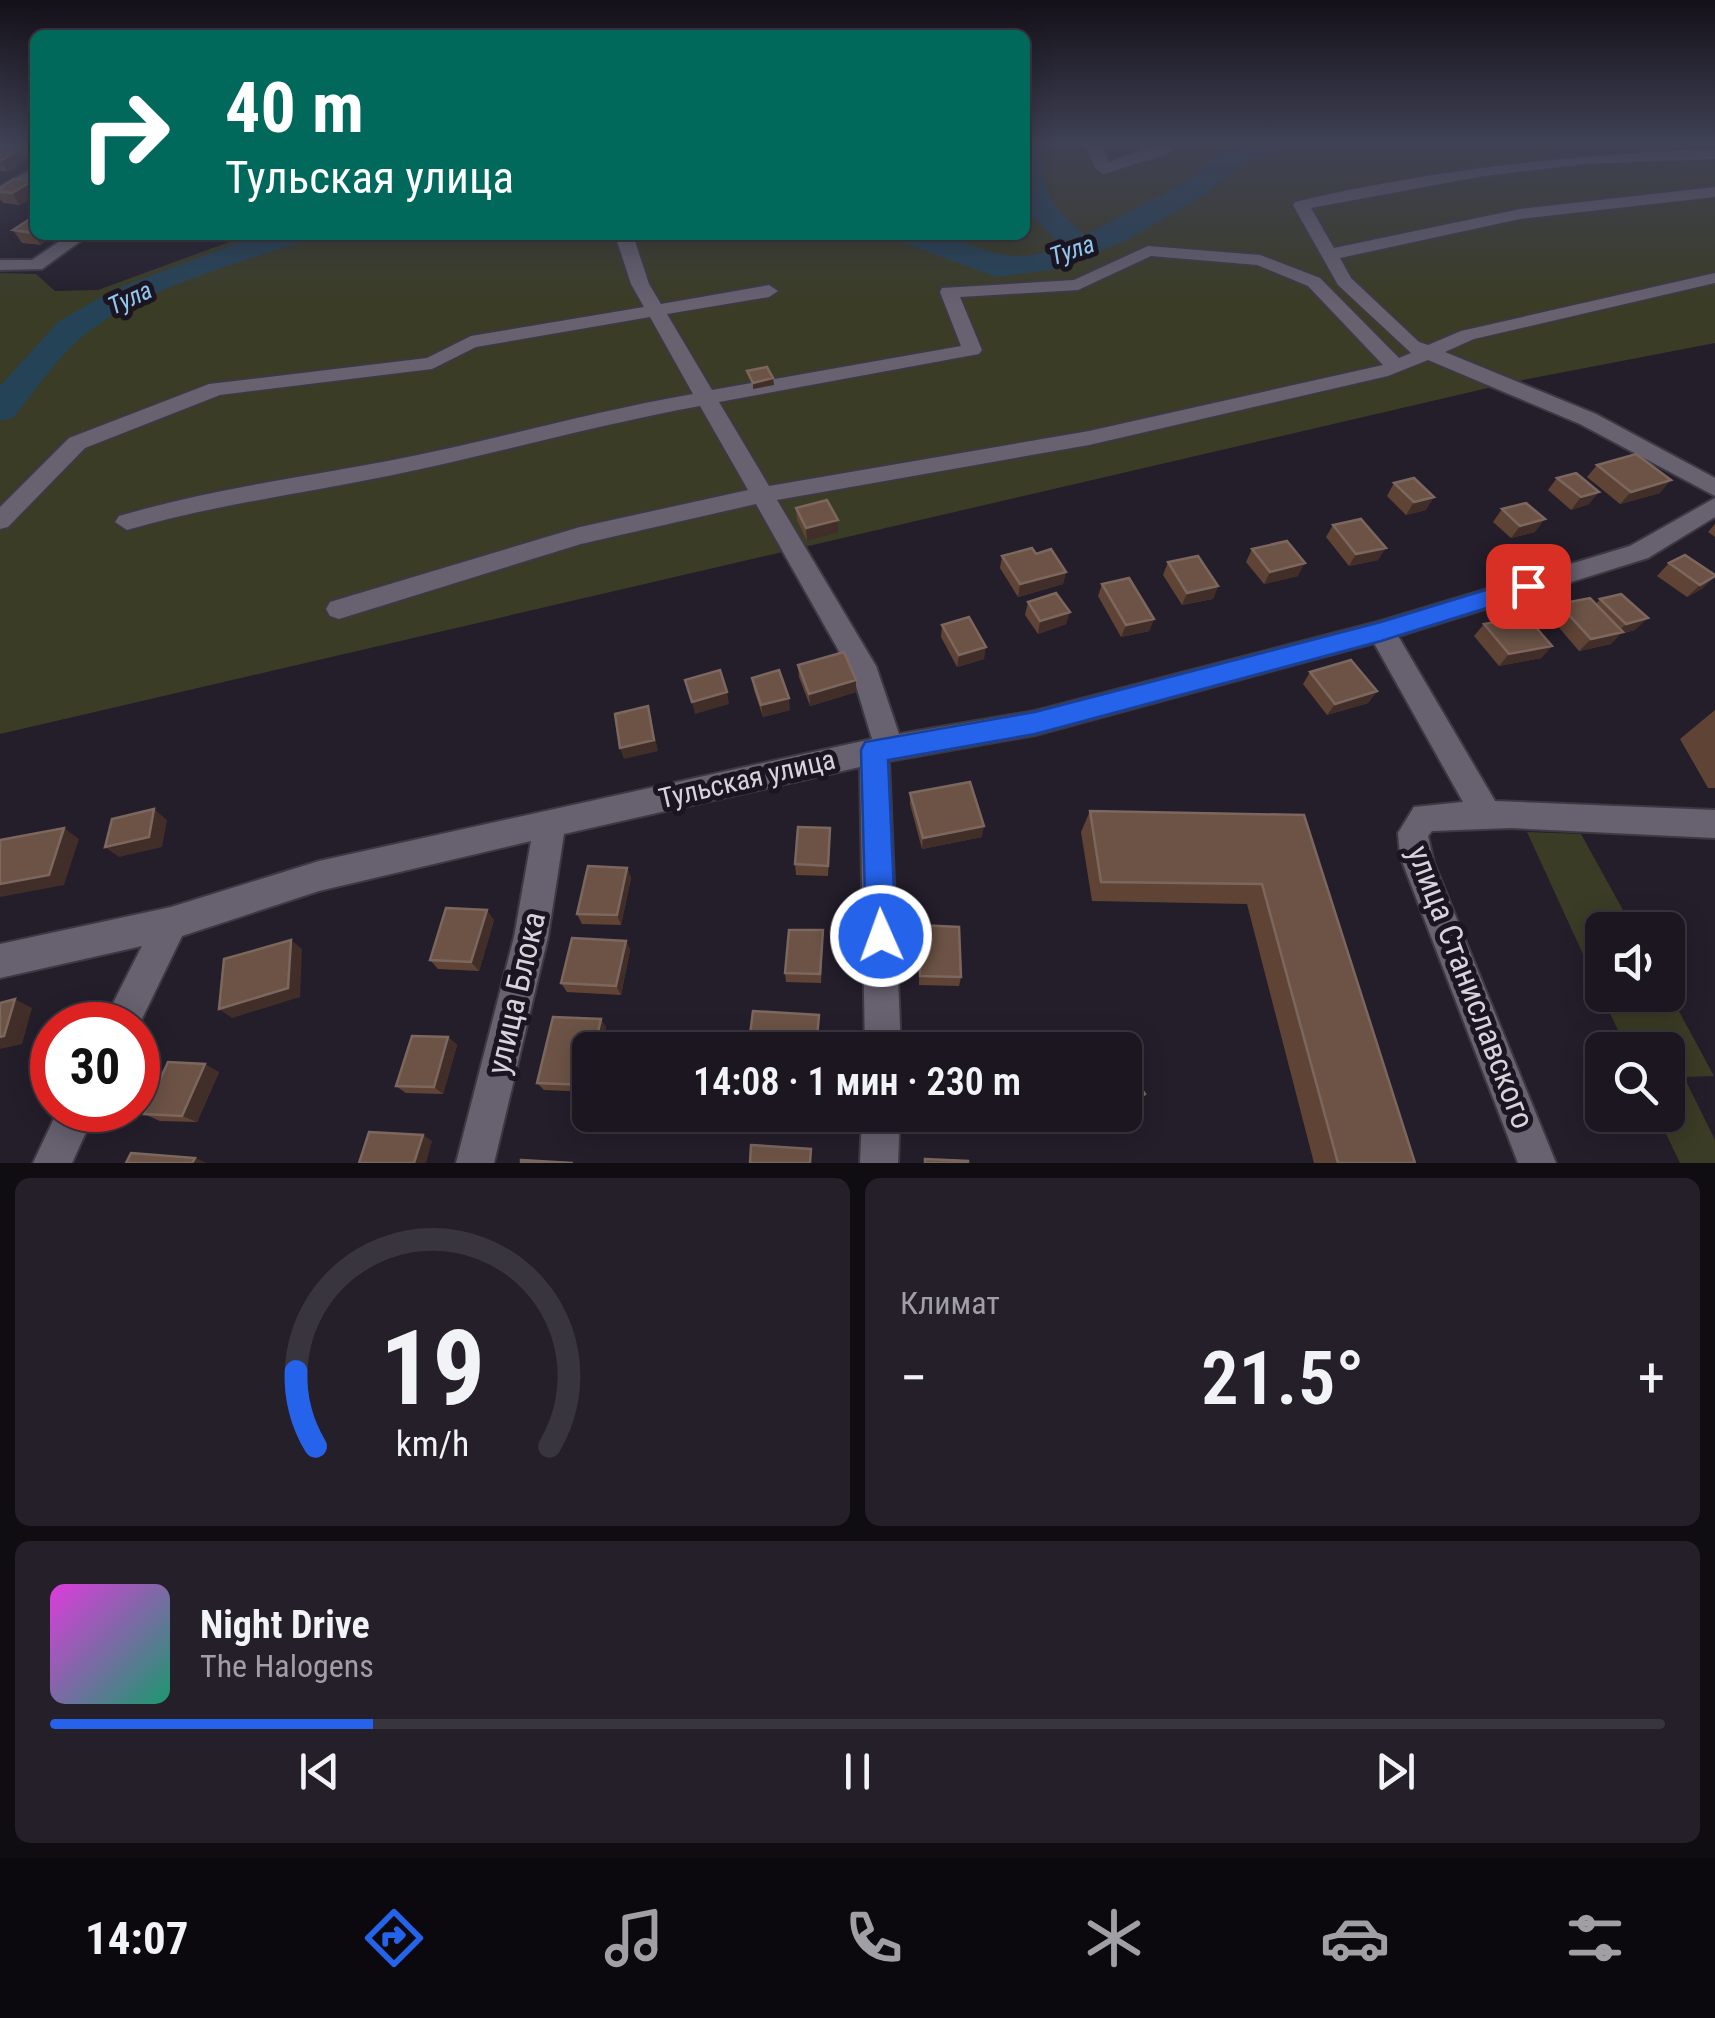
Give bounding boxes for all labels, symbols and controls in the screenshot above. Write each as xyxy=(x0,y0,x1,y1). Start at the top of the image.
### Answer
text: 40 m xyxy=(225,67,364,149)
icon: right xyxy=(60,70,190,200)
text: Тульская улица xyxy=(225,151,514,204)
water label: Тула xyxy=(1046,229,1098,271)
water label: Тула xyxy=(103,275,157,321)
pin xyxy=(1486,544,1571,629)
icon: arrive xyxy=(1501,559,1556,614)
street label: Тульская улица xyxy=(656,743,838,815)
street label: улица Станиславского xyxy=(1399,840,1543,1134)
position arrow xyxy=(829,884,933,988)
street label: улица Блока xyxy=(479,908,553,1078)
map controls xyxy=(1585,912,1685,1132)
button: sound xyxy=(1585,912,1685,1012)
speed limit sign: 30 xyxy=(30,1002,160,1132)
button: search xyxy=(1585,1032,1685,1132)
text: 14:08 · 1 мин · 230 m xyxy=(693,1060,1021,1104)
text: Климат xyxy=(900,1284,1000,1322)
text: 19 xyxy=(380,1308,485,1429)
text: 21.5° xyxy=(1201,1334,1364,1422)
text: − xyxy=(900,1346,928,1410)
text: + xyxy=(1638,1346,1665,1410)
text: km/h xyxy=(396,1423,469,1465)
text: Night Drive xyxy=(200,1603,370,1647)
text: The Halogens xyxy=(200,1647,374,1685)
icon: previous xyxy=(292,1744,347,1799)
icon: pause xyxy=(830,1744,885,1799)
icon: next xyxy=(1368,1744,1423,1799)
icon: directions xyxy=(359,1903,429,1973)
icon: music xyxy=(599,1903,669,1973)
icon: phone xyxy=(839,1903,909,1973)
icon: climate xyxy=(1079,1903,1149,1973)
icon: car xyxy=(1320,1903,1390,1973)
icon: filters xyxy=(1560,1903,1630,1973)
text: 14:07 xyxy=(85,1912,188,1965)

